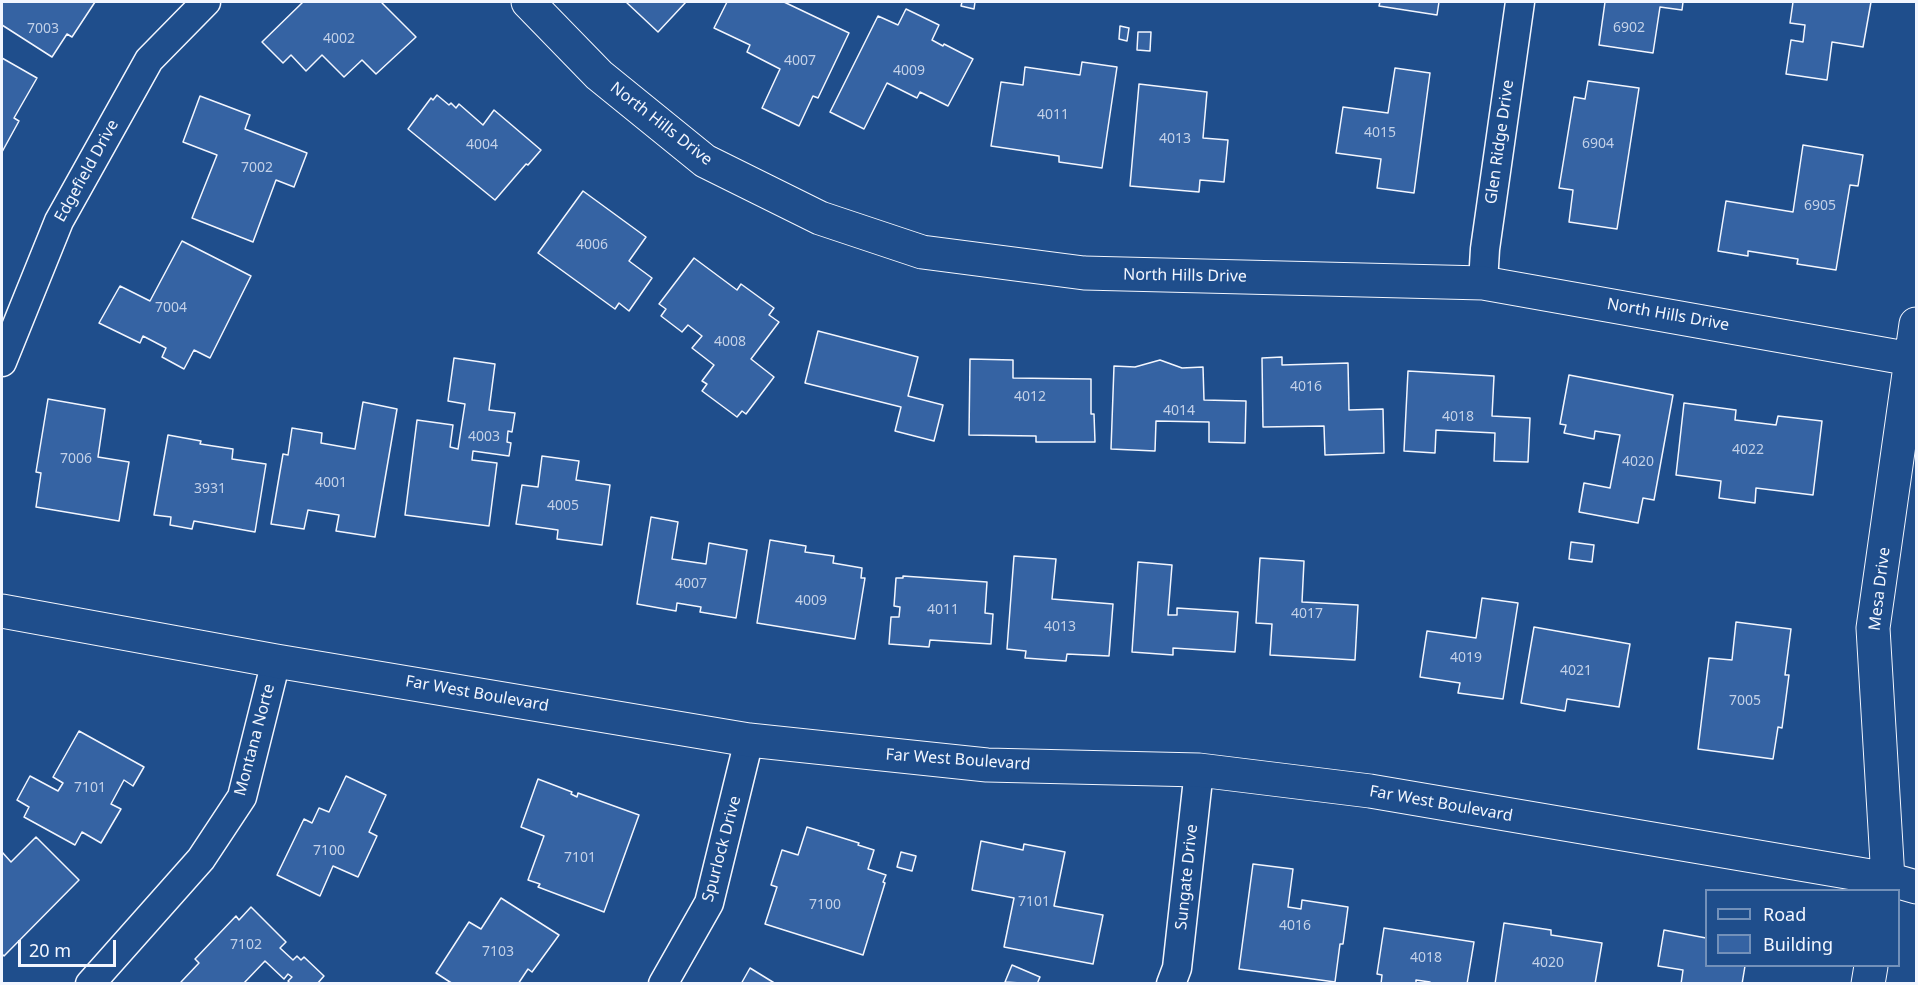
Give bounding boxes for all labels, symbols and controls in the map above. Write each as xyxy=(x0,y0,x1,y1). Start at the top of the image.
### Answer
house number: 6902 xyxy=(1613,20,1645,36)
house number: 7003 xyxy=(27,21,59,37)
house number: 4002 xyxy=(323,31,355,47)
house number: 4007 xyxy=(784,53,816,69)
house number: 4009 xyxy=(893,63,925,79)
street label: North Hills Drive xyxy=(606,78,716,170)
street label: Glen Ridge Drive xyxy=(1482,79,1518,205)
house number: 4011 xyxy=(1037,107,1069,123)
street label: Edgefield Drive xyxy=(51,117,123,225)
house number: 4015 xyxy=(1364,125,1396,141)
house number: 4013 xyxy=(1159,131,1191,147)
house number: 6904 xyxy=(1582,136,1614,152)
house number: 4004 xyxy=(466,137,498,153)
house number: 7002 xyxy=(241,160,273,176)
house number: 6905 xyxy=(1804,198,1836,214)
house number: 4006 xyxy=(576,237,608,253)
street label: North Hills Drive xyxy=(1123,265,1247,287)
street label: North Hills Drive xyxy=(1605,295,1731,335)
house number: 7004 xyxy=(155,300,187,316)
house number: 4008 xyxy=(714,334,746,350)
house number: 4016 xyxy=(1290,379,1322,395)
house number: 4012 xyxy=(1014,389,1046,405)
house number: 4014 xyxy=(1163,403,1195,419)
house number: 4018 xyxy=(1442,409,1474,425)
house number: 4003 xyxy=(468,429,500,445)
house number: 4022 xyxy=(1732,442,1764,458)
house number: 7006 xyxy=(60,451,92,467)
house number: 4020 xyxy=(1622,454,1654,470)
house number: 4001 xyxy=(315,475,347,491)
house number: 3931 xyxy=(194,481,226,497)
house number: 4005 xyxy=(547,498,579,514)
street label: Mesa Drive xyxy=(1865,546,1895,632)
house number: 4007 xyxy=(675,576,707,592)
house number: 4009 xyxy=(795,593,827,609)
house number: 4011 xyxy=(927,602,959,618)
house number: 4017 xyxy=(1291,606,1323,622)
house number: 4013 xyxy=(1044,619,1076,635)
house number: 4019 xyxy=(1450,650,1482,666)
house number: 4021 xyxy=(1560,663,1592,679)
street label: Far West Boulevard xyxy=(404,672,550,716)
street label: Montana Norte xyxy=(231,682,279,798)
house number: 7005 xyxy=(1729,693,1761,709)
street label: Far West Boulevard xyxy=(885,745,1031,775)
house number: 7101 xyxy=(74,780,106,796)
street label: Far West Boulevard xyxy=(1368,782,1514,826)
street label: Spurlock Drive xyxy=(699,794,745,904)
street label: Sungate Drive xyxy=(1172,823,1202,931)
house number: 7100 xyxy=(313,843,345,859)
house number: 7101 xyxy=(564,850,596,866)
legend xyxy=(1705,889,1900,967)
house number: 7101 xyxy=(1018,894,1050,910)
house number: 7100 xyxy=(809,897,841,913)
text: Road xyxy=(1763,902,1806,926)
house number: 4016 xyxy=(1279,918,1311,934)
scale bar xyxy=(21,928,118,966)
text: Building xyxy=(1763,932,1833,956)
house number: 7102 xyxy=(230,937,262,953)
text: 20 m xyxy=(29,938,71,962)
house number: 7103 xyxy=(482,944,514,960)
house number: 4018 xyxy=(1410,950,1442,966)
house number: 4020 xyxy=(1532,955,1564,971)

